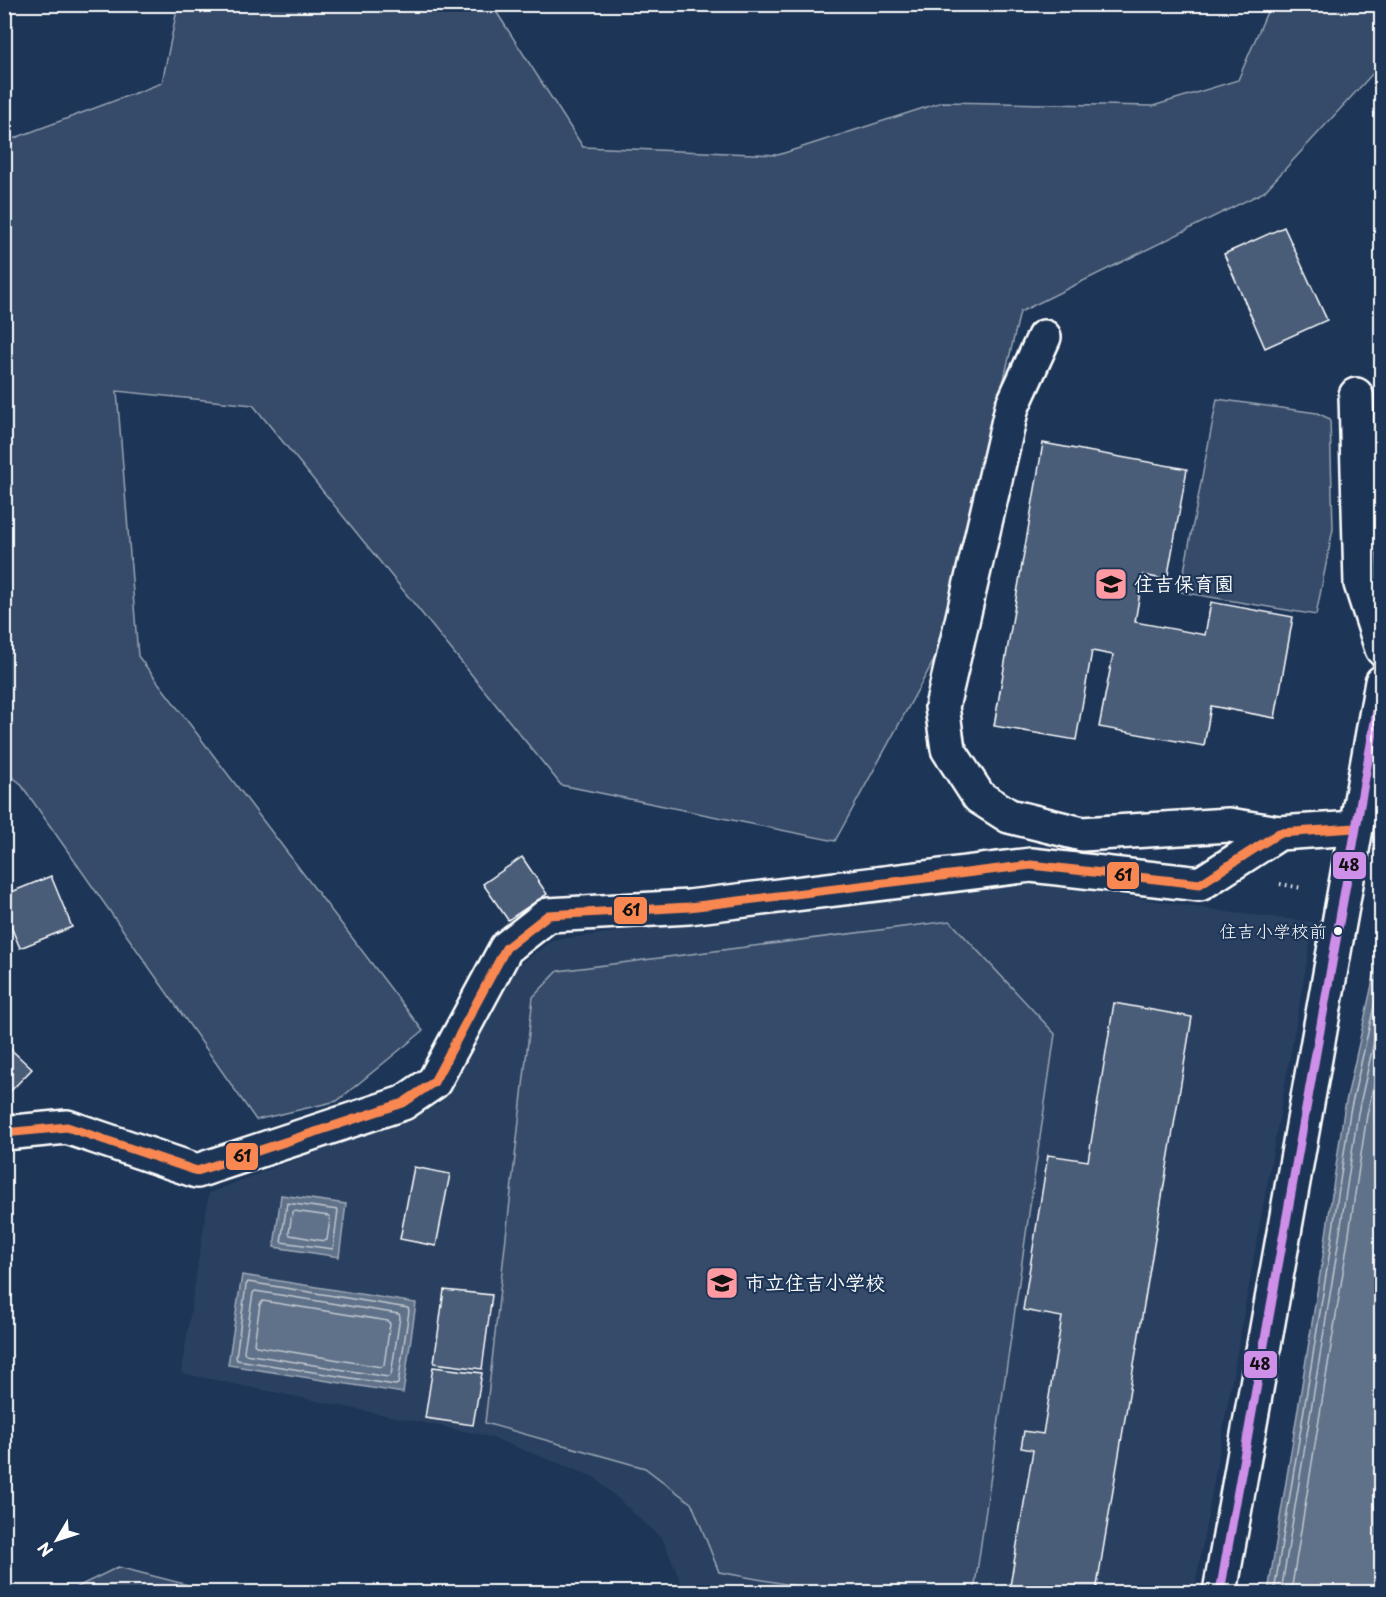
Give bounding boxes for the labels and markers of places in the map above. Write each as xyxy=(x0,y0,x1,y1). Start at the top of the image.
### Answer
school or university icon: 住吉保育園 xyxy=(1093,566,1129,602)
place label: 住吉保育園 xyxy=(1134,568,1234,598)
place label: 住吉小学校前 xyxy=(1219,917,1327,944)
marker: 住吉小学校前 xyxy=(1332,925,1344,937)
school or university icon: 市立住吉小学校 xyxy=(704,1265,740,1301)
place label: 市立住吉小学校 xyxy=(745,1267,885,1297)

